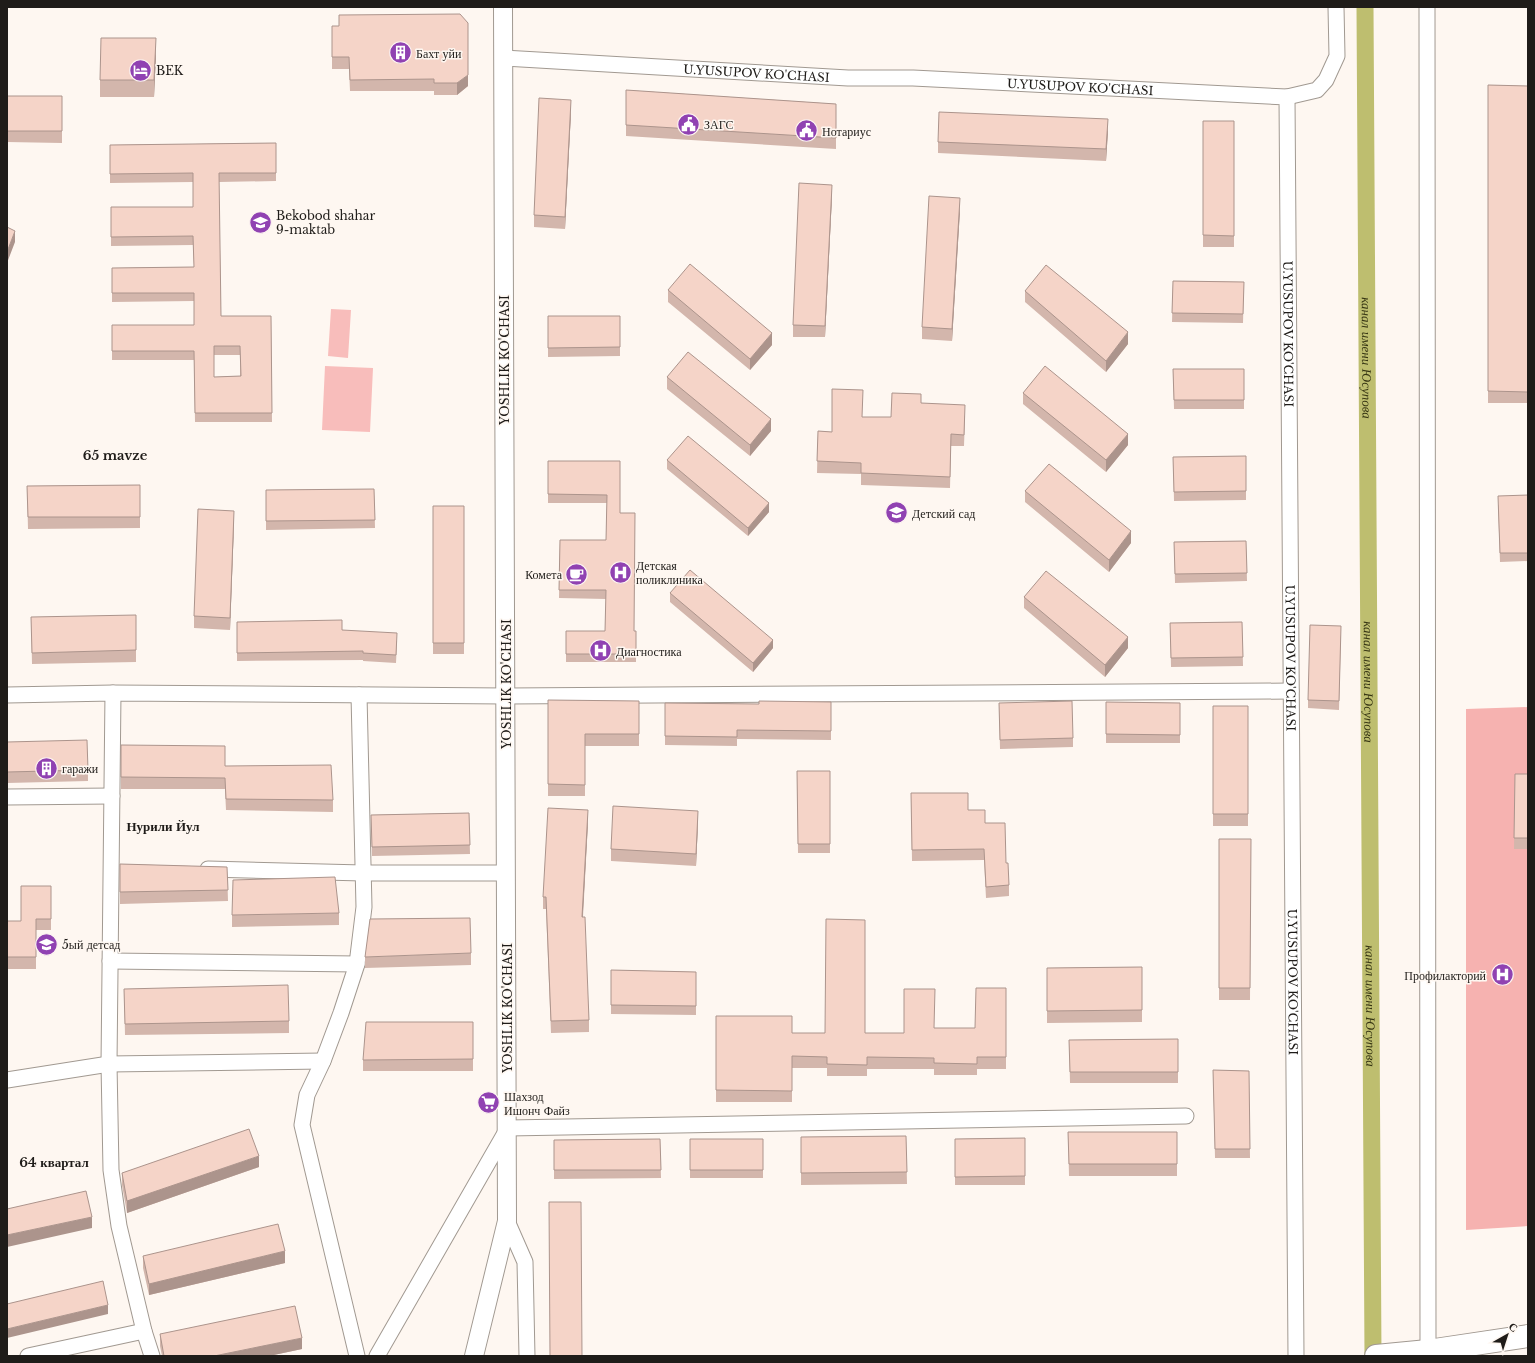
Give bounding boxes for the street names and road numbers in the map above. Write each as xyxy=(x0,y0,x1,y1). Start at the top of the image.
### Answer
street label: U.YUSUPOV KO'CHASI xyxy=(683,61,830,84)
street label: U.YUSUPOV KO'CHASI xyxy=(1007,75,1154,98)
street label: U.YUSUPOV KO'CHASI xyxy=(1281,261,1297,407)
street label: YOSHLIK KO'CHASI xyxy=(497,295,512,426)
street label: U.YUSUPOV KO'CHASI xyxy=(1283,585,1299,731)
street label: YOSHLIK KO'CHASI xyxy=(499,619,514,750)
street label: U.YUSUPOV KO'CHASI xyxy=(1285,909,1301,1055)
street label: YOSHLIK KO'CHASI xyxy=(500,943,515,1074)

